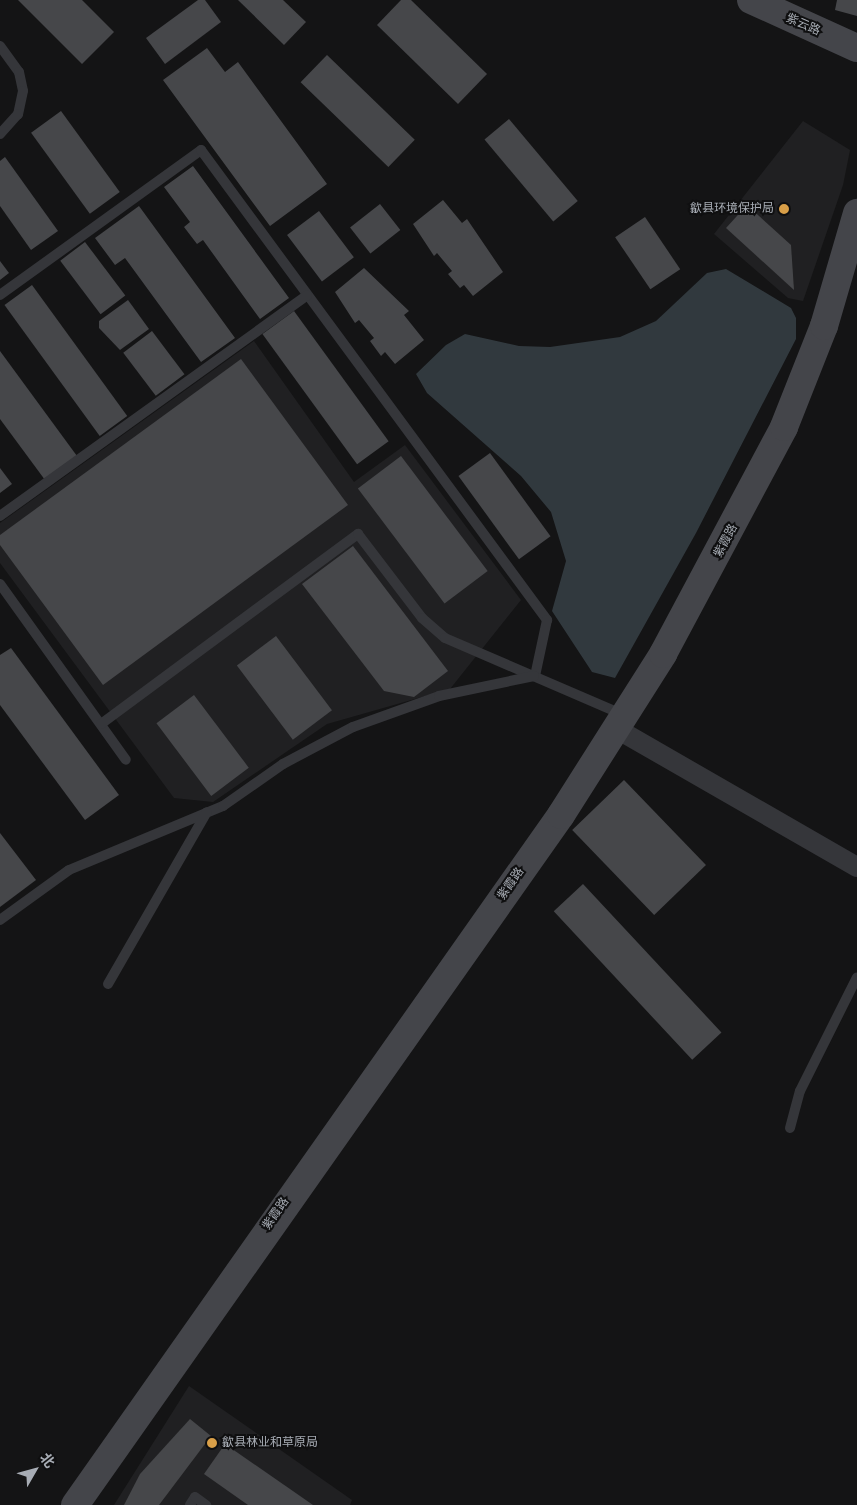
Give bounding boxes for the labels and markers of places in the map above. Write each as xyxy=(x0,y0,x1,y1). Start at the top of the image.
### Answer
place label: 歙县环境保护局 xyxy=(690,202,774,216)
marker: 歙县环境保护局 xyxy=(778,203,790,215)
place label: 歙县林业和草原局 xyxy=(222,1436,318,1450)
marker: 歙县林业和草原局 xyxy=(206,1437,218,1449)

